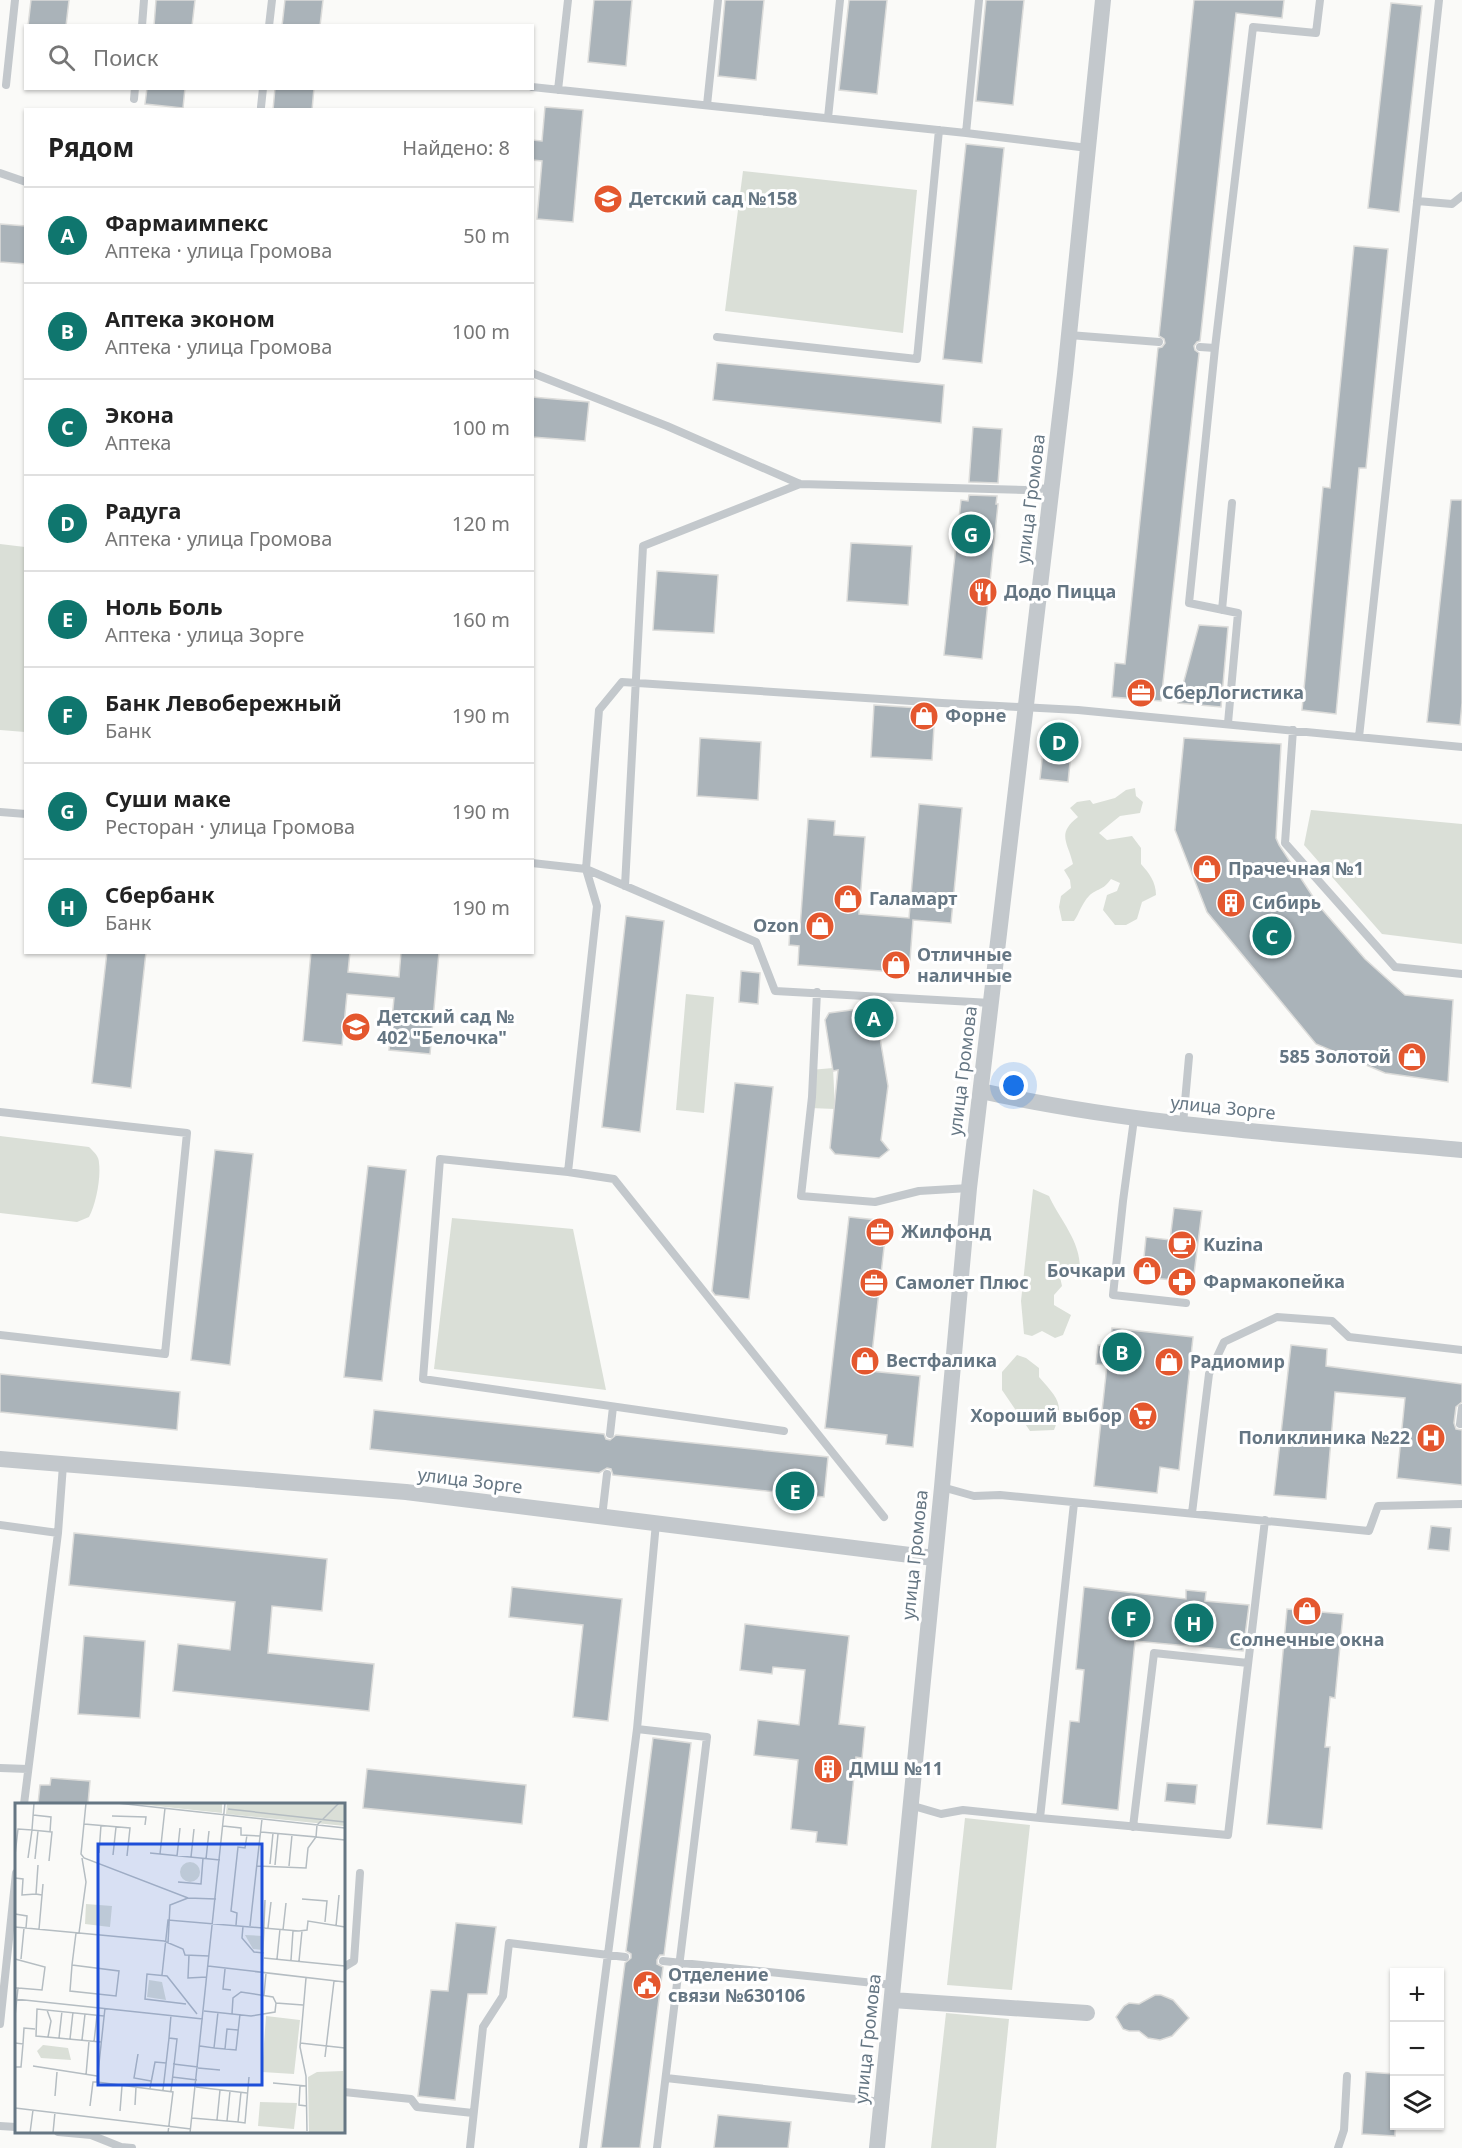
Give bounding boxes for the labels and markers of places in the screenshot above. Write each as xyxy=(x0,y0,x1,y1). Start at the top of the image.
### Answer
school or university icon: Детский сад №158 xyxy=(592,183,624,215)
place label: Детский сад №158 xyxy=(629,186,797,210)
pin: G xyxy=(952,512,990,556)
restaurant icon: Додо Пицца xyxy=(967,576,999,608)
place label: Додо Пицца xyxy=(1004,579,1116,603)
office icon: СберЛогистика xyxy=(1125,677,1157,709)
place label: СберЛогистика xyxy=(1162,680,1304,704)
shop icon: Форне xyxy=(908,700,940,732)
place label: Форне xyxy=(945,703,1006,727)
pin: D xyxy=(1040,720,1078,764)
shop icon: Прачечная №1 xyxy=(1191,853,1223,885)
place label: Прачечная №1 xyxy=(1228,856,1364,880)
shop icon: Галамарт xyxy=(832,883,864,915)
place label: Галамарт xyxy=(869,886,957,910)
building icon: Сибирь xyxy=(1215,887,1247,919)
place label: Сибирь xyxy=(1252,890,1321,914)
shop icon: Ozon xyxy=(804,910,836,942)
place label: Ozon xyxy=(753,913,799,937)
pin: C xyxy=(1252,914,1292,958)
place label: Отличные наличные xyxy=(917,942,1012,987)
shop icon: Отличные наличные xyxy=(880,949,912,981)
pin: A xyxy=(854,996,894,1040)
place label: Детский сад № 402 "Белочка" xyxy=(377,1004,514,1049)
school or university icon: Детский сад № 402 "Белочка" xyxy=(340,1011,372,1043)
shop icon: 585 Золотой xyxy=(1396,1041,1428,1073)
place label: 585 Золотой xyxy=(1279,1044,1391,1068)
office icon: Жилфонд xyxy=(864,1216,896,1248)
place label: Жилфонд xyxy=(901,1219,992,1243)
cafe icon: Kuzina xyxy=(1166,1229,1198,1261)
place label: Kuzina xyxy=(1203,1232,1263,1256)
shop icon: Бочкари xyxy=(1131,1255,1163,1287)
place label: Бочкари xyxy=(1047,1258,1126,1282)
pharmacy icon: Фармакопейка xyxy=(1166,1266,1198,1298)
office icon: Самолет Плюс xyxy=(858,1267,890,1299)
place label: Фармакопейка xyxy=(1203,1269,1345,1293)
place label: Самолет Плюс xyxy=(895,1270,1029,1294)
pin: B xyxy=(1102,1330,1142,1374)
shop icon: Вестфалика xyxy=(849,1345,881,1377)
shop icon: Радиомир xyxy=(1153,1346,1185,1378)
place label: Вестфалика xyxy=(886,1348,997,1372)
place label: Радиомир xyxy=(1190,1349,1285,1373)
supermarket icon: Хороший выбор xyxy=(1127,1400,1159,1432)
place label: Хороший выбор xyxy=(971,1403,1122,1427)
hospital icon: Поликлиника №22 xyxy=(1415,1422,1447,1454)
place label: Поликлиника №22 xyxy=(1238,1425,1410,1449)
pin: E xyxy=(776,1468,814,1514)
shop icon: Солнечные окна xyxy=(1291,1595,1323,1627)
pin: F xyxy=(1112,1596,1150,1640)
pin: H xyxy=(1174,1600,1214,1646)
place label: Солнечные окна xyxy=(1230,1627,1384,1651)
building icon: ДМШ №11 xyxy=(812,1753,844,1785)
place label: ДМШ №11 xyxy=(849,1756,943,1780)
place label: Отделение связи №630106 xyxy=(668,1962,805,2007)
public building icon: Отделение связи №630106 xyxy=(631,1969,663,2001)

